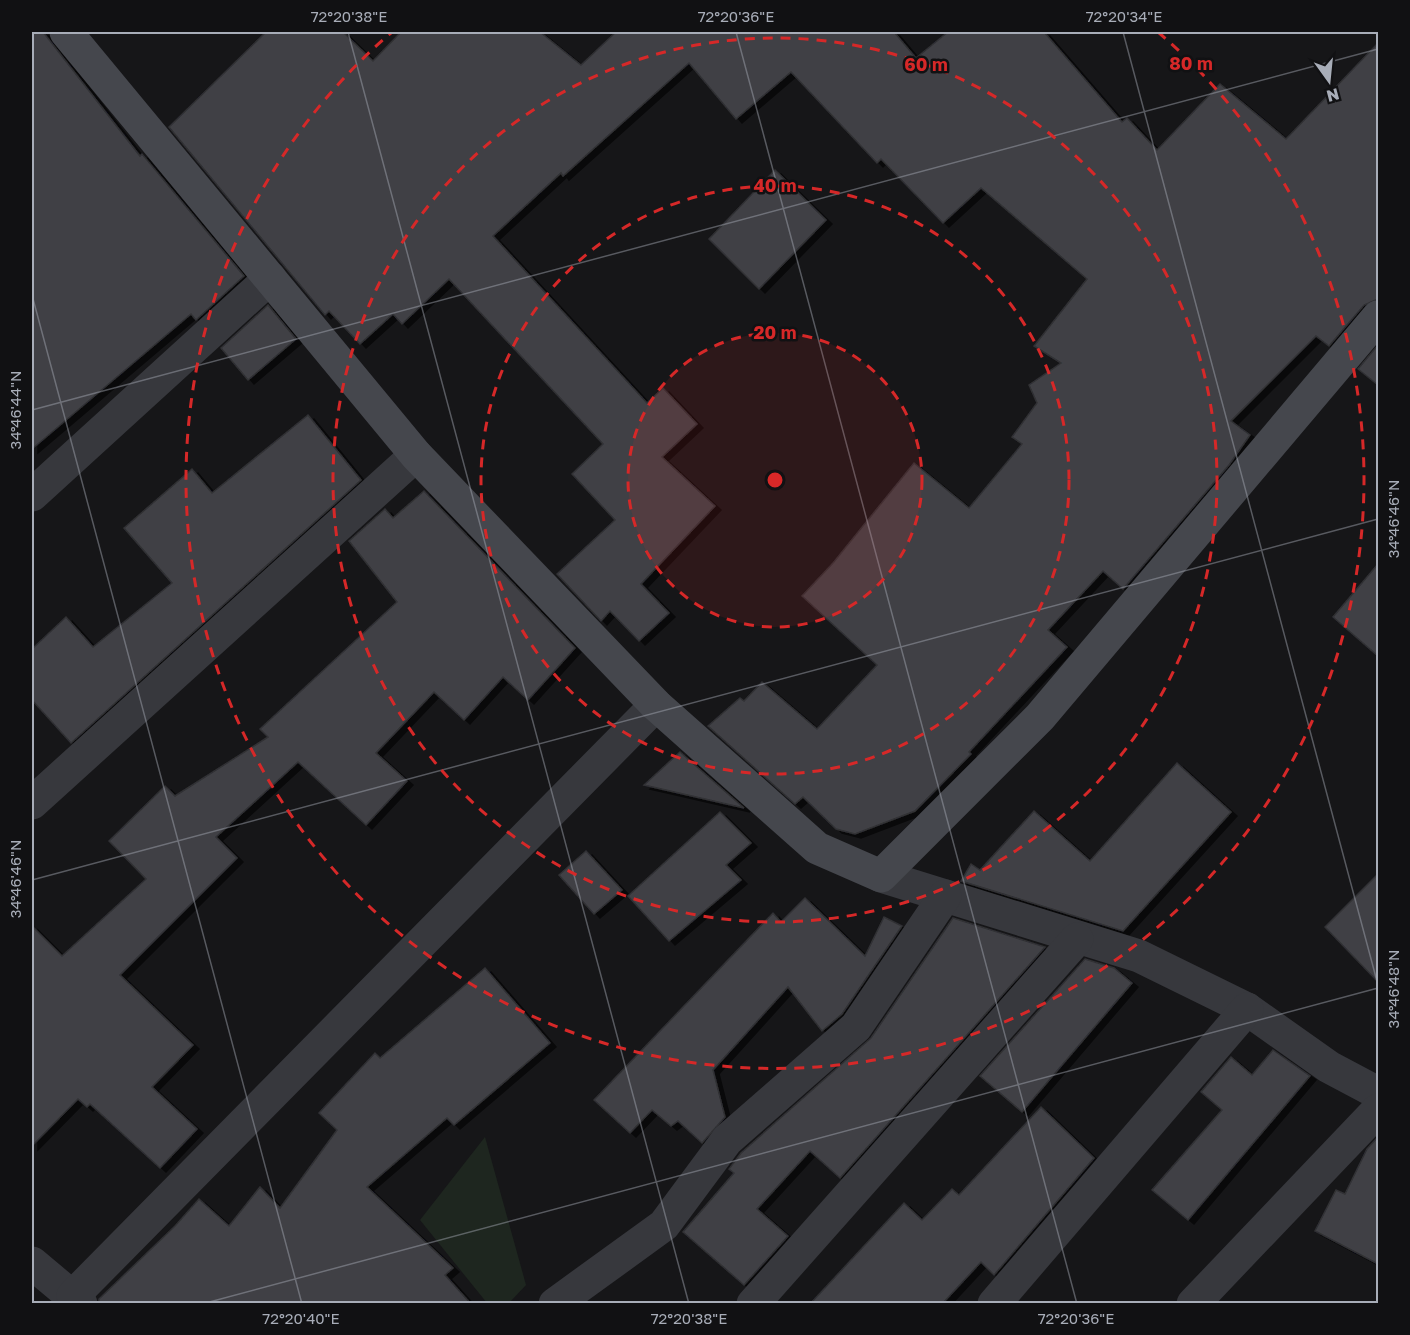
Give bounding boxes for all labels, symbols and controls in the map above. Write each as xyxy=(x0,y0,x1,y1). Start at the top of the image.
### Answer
text: 72°20'38"E xyxy=(311,7,387,25)
text: 72°20'36"E xyxy=(698,7,774,25)
text: 72°20'34"E xyxy=(1086,7,1162,25)
north arrow xyxy=(1299,51,1359,111)
text: 80 m xyxy=(1169,52,1213,74)
text: 60 m xyxy=(904,53,948,75)
text: N xyxy=(1324,84,1341,107)
text: 40 m xyxy=(753,174,797,196)
text: 20 m xyxy=(754,321,796,343)
text: 34°46'44"N xyxy=(6,371,24,449)
centre of rings xyxy=(765,470,785,490)
text: 34°46'46"N xyxy=(1384,480,1402,558)
text: 34°46'46"N xyxy=(6,840,24,918)
text: 34°46'48"N xyxy=(1384,950,1402,1028)
text: 72°20'40"E xyxy=(262,1309,340,1327)
text: 72°20'38"E xyxy=(651,1309,727,1327)
text: 72°20'36"E xyxy=(1038,1309,1114,1327)

